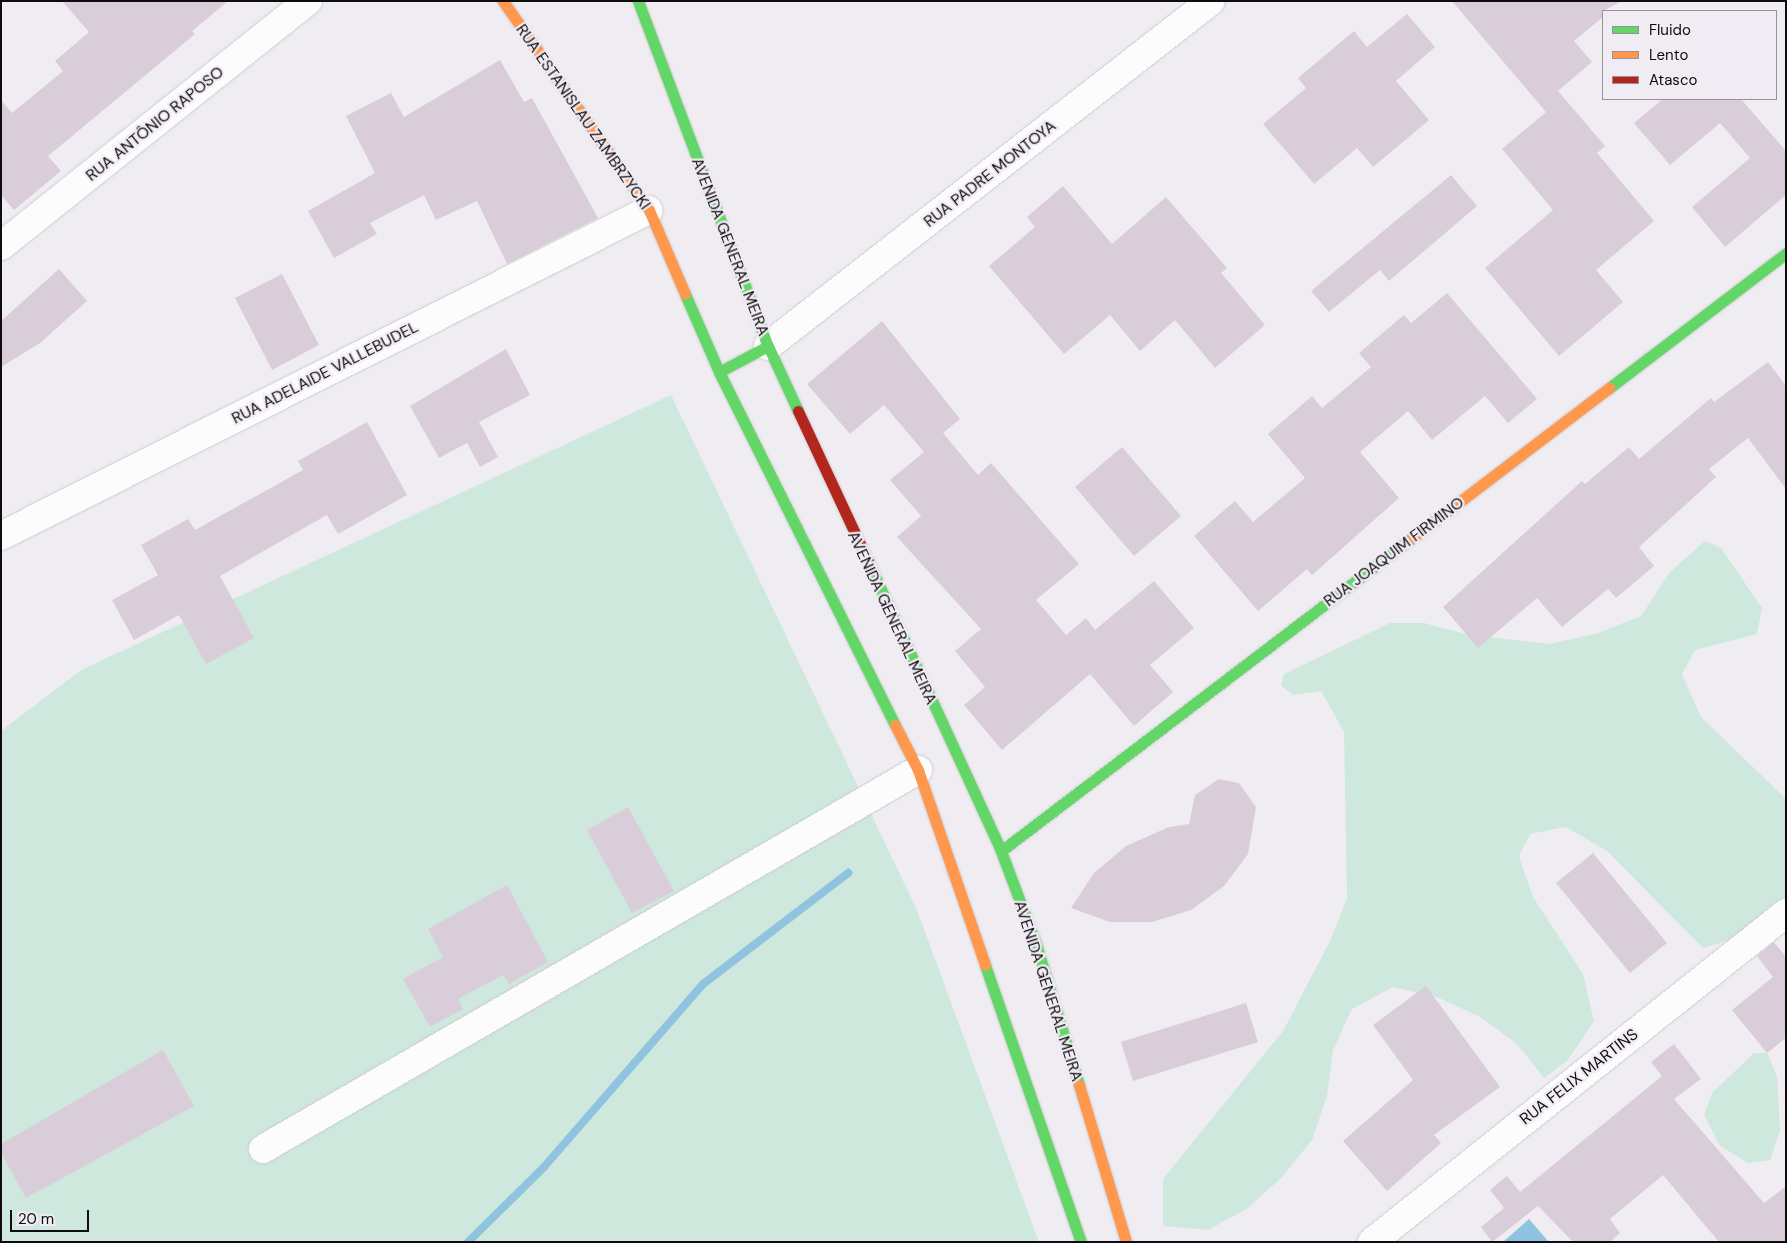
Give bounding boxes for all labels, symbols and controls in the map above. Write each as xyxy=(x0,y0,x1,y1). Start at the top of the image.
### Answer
legend xyxy=(1602,10,1777,100)
text: Fluido xyxy=(1649,20,1691,40)
street label: RUA ESTANISLAU ZAMBRZYCKI xyxy=(512,21,654,213)
text: Lento xyxy=(1649,45,1688,65)
street label: RUA ANTÔNIO RAPOSO xyxy=(82,62,228,186)
text: Atasco xyxy=(1649,70,1697,90)
street label: RUA PADRE MONTOYA xyxy=(920,116,1060,232)
street label: AVENIDA GENERAL MEIRA xyxy=(687,155,773,339)
street label: RUA ADELAIDE VALLEBUDEL xyxy=(229,318,421,428)
street label: RUA JOAQUIM FIRMINO xyxy=(1320,493,1468,611)
street label: AVENIDA GENERAL MEIRA xyxy=(843,528,941,708)
street label: AVENIDA GENERAL MEIRA xyxy=(1010,898,1086,1084)
street label: RUA FELIX MARTINS xyxy=(1516,1025,1642,1129)
scale bar xyxy=(12,1200,91,1232)
text: 20 m xyxy=(18,1209,54,1229)

